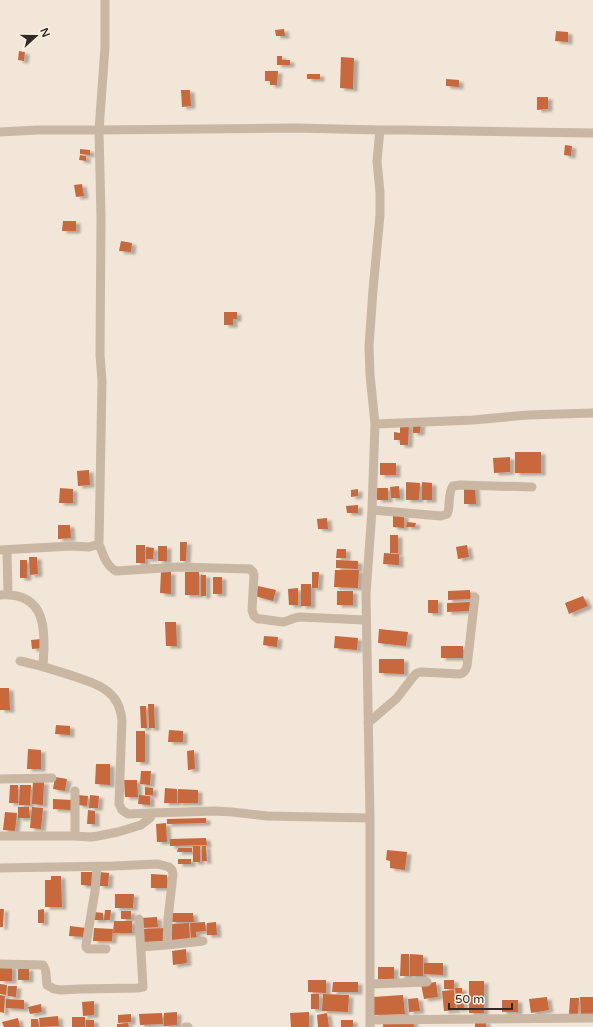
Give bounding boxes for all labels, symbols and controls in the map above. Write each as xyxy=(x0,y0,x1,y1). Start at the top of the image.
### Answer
north arrow xyxy=(16,16,56,56)
text: N xyxy=(37,26,53,39)
scale bar xyxy=(449,985,512,1011)
text: 50 m xyxy=(455,992,484,1006)

